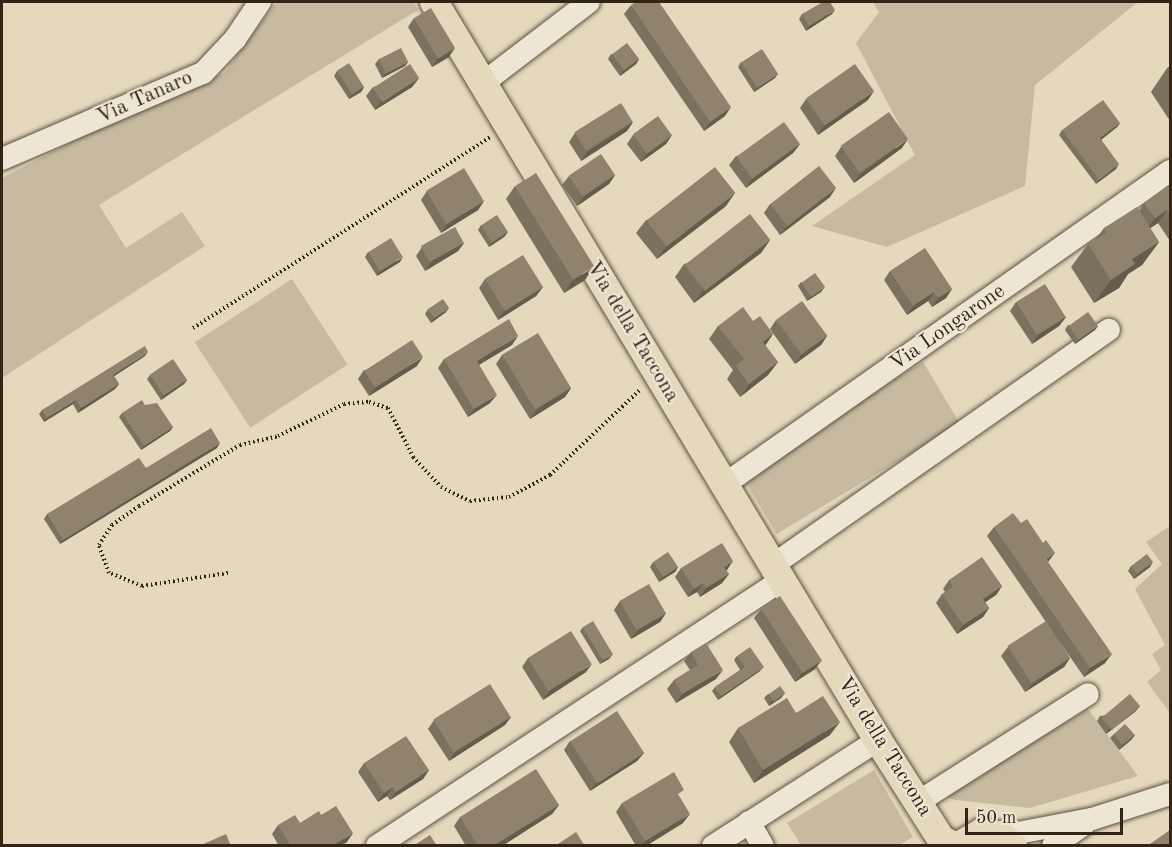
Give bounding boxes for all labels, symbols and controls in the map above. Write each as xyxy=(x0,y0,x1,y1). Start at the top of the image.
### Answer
street label: Via Tanaro xyxy=(93,66,197,130)
street label: Via della Taccona xyxy=(580,257,684,407)
street label: Via Longarone xyxy=(886,279,1010,377)
street label: Via della Taccona xyxy=(831,672,937,822)
scale bar xyxy=(968,796,1126,834)
text: 50 m xyxy=(976,809,1016,827)

